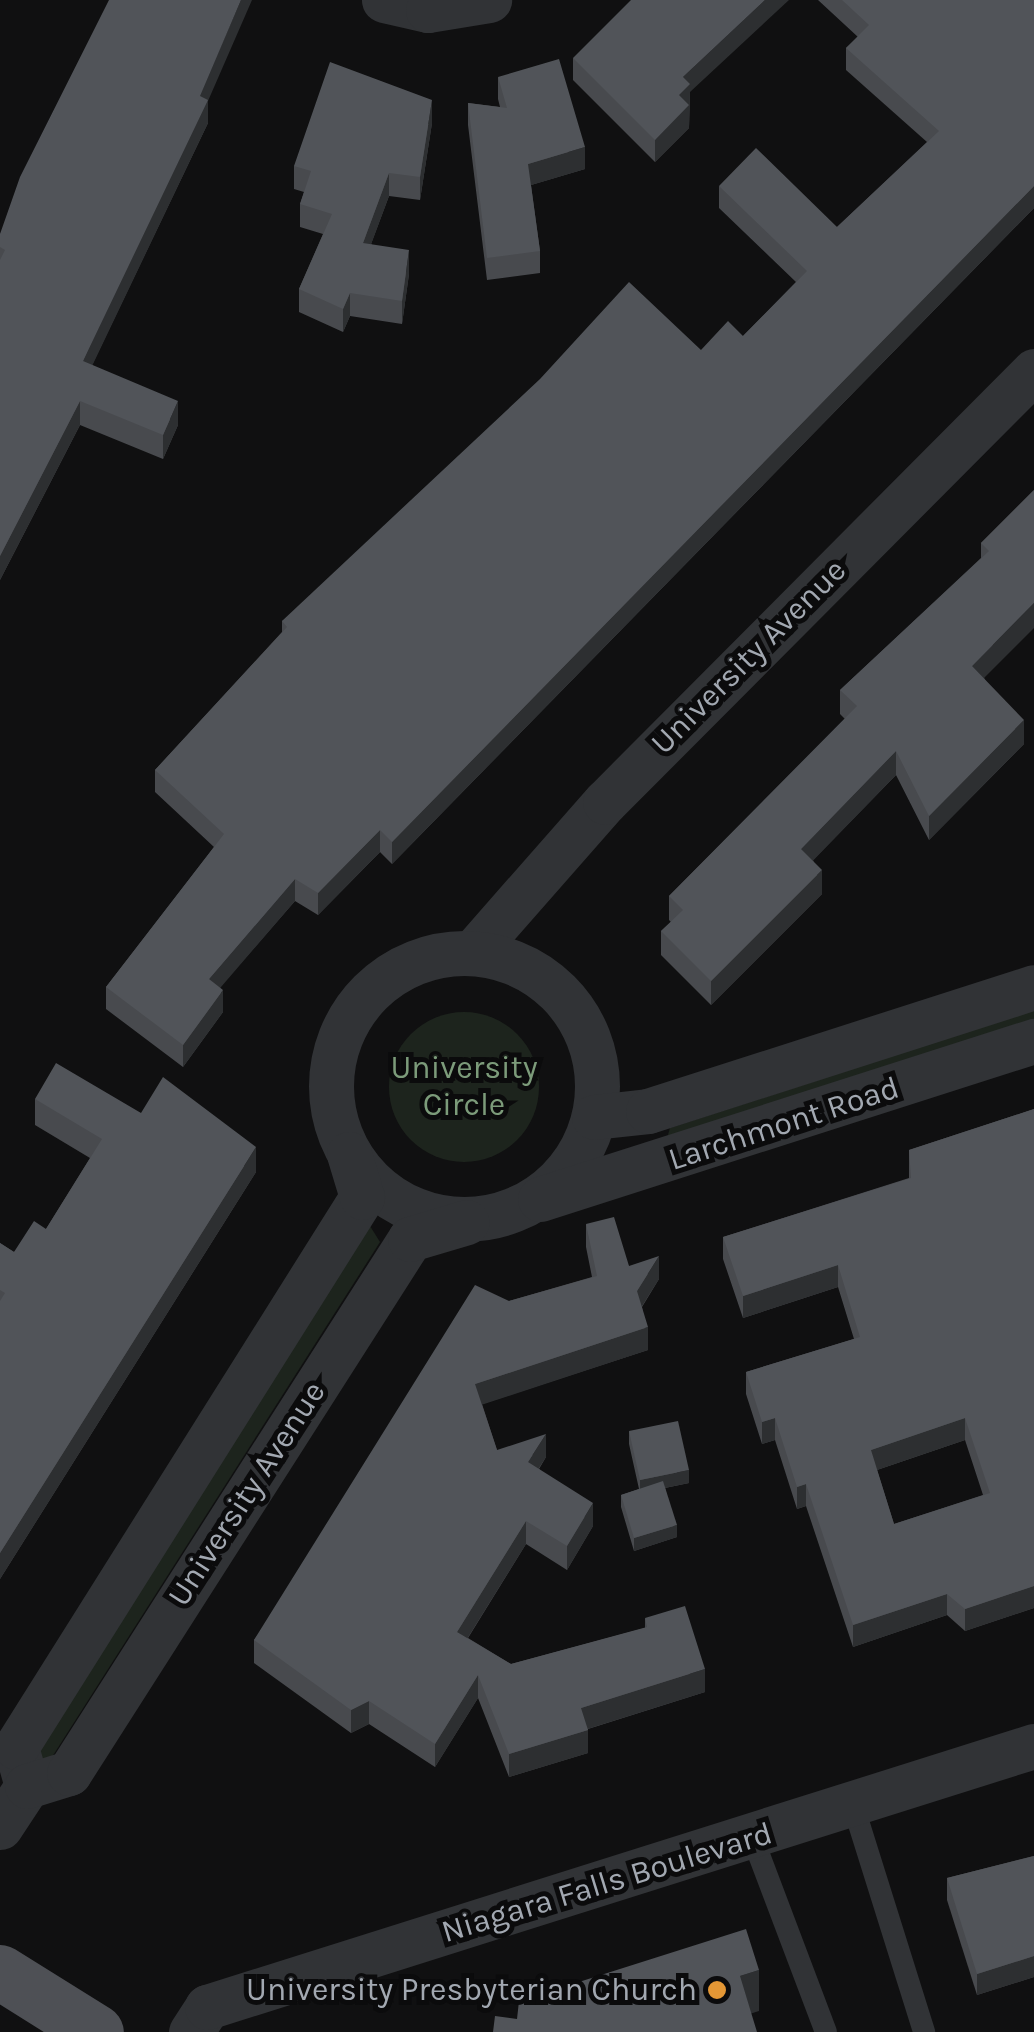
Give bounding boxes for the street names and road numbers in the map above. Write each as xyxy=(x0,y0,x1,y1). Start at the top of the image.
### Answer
street label: University Avenue xyxy=(643,551,855,763)
street label: Larchmont Road xyxy=(664,1069,904,1179)
street label: University Avenue xyxy=(160,1375,334,1613)
street label: Niagara Falls Boulevard xyxy=(437,1814,777,1952)

